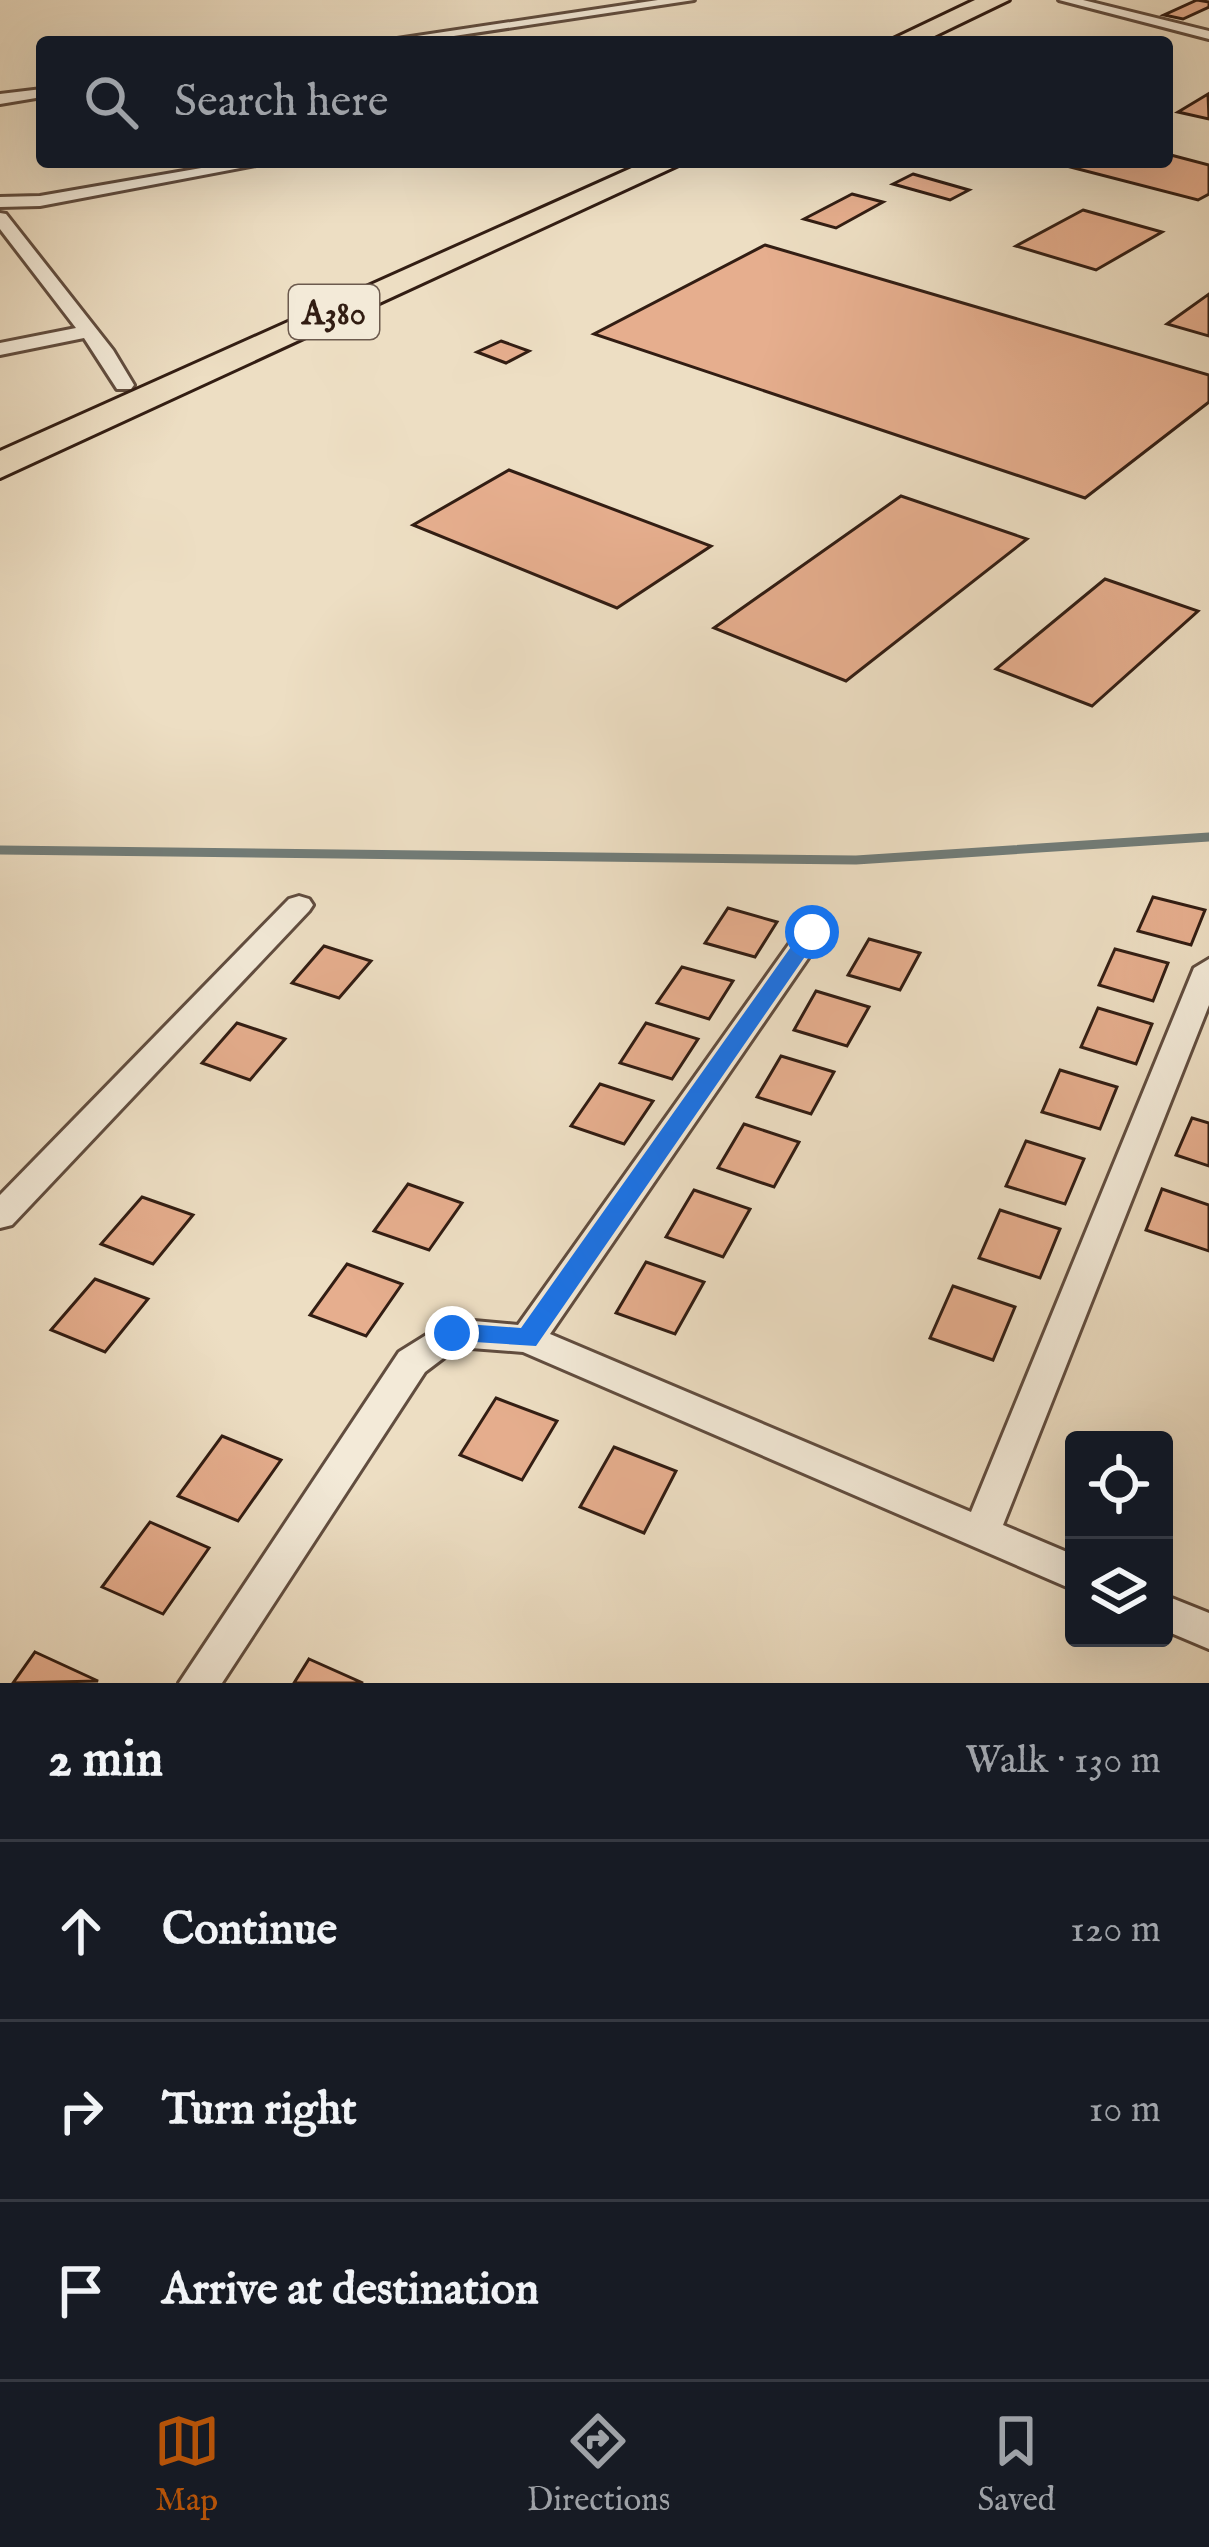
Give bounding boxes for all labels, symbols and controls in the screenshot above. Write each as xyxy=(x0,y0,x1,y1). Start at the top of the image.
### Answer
search box xyxy=(36,36,1173,168)
icon: search xyxy=(78,69,144,135)
text: Search here xyxy=(174,74,388,131)
road number: A380 xyxy=(289,285,379,339)
route start xyxy=(785,905,839,959)
route end xyxy=(425,1306,479,1360)
map controls xyxy=(1065,1431,1173,1647)
button: locate xyxy=(1065,1431,1173,1539)
button: layers xyxy=(1065,1539,1173,1647)
text: 2 min xyxy=(48,1729,163,1794)
text: Walk · 130 m xyxy=(965,1737,1161,1786)
icon: ahead xyxy=(48,1898,114,1964)
text: Continue xyxy=(162,1902,337,1959)
text: 120 m xyxy=(1070,1906,1161,1955)
icon: right xyxy=(48,2078,114,2144)
text: Turn right xyxy=(162,2082,357,2139)
text: 10 m xyxy=(1089,2086,1161,2135)
icon: arrive xyxy=(48,2258,114,2324)
text: Arrive at destination xyxy=(162,2262,539,2319)
tab: Map xyxy=(154,2408,220,2522)
tab: Directions xyxy=(527,2408,670,2522)
tab: Saved xyxy=(977,2408,1055,2522)

